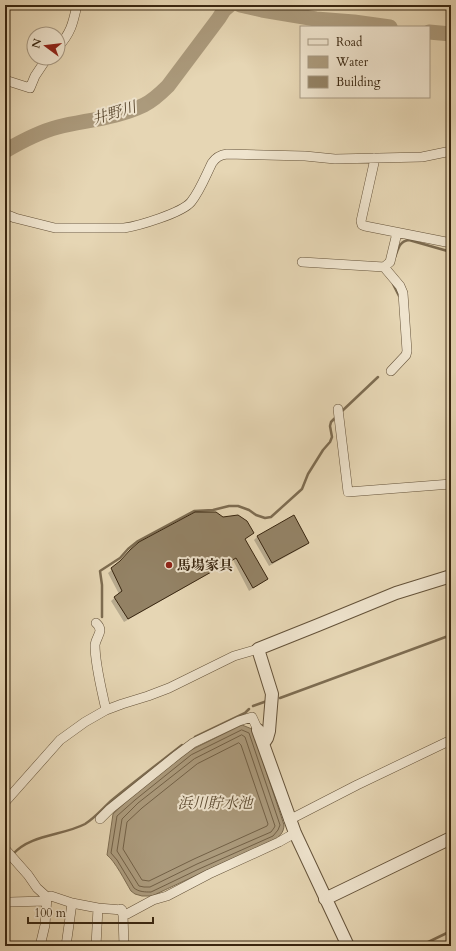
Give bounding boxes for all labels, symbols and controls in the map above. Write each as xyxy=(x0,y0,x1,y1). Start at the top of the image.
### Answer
north arrow xyxy=(26,26,66,66)
legend xyxy=(300,26,430,98)
text: Road xyxy=(336,34,363,50)
text: N xyxy=(28,37,45,50)
text: Water xyxy=(335,54,369,70)
text: Building xyxy=(336,74,381,90)
water label: 井野川 xyxy=(90,96,140,129)
place label: 馬場家具 xyxy=(177,556,233,575)
marker: 馬場家具 xyxy=(164,560,174,570)
water label: 浜川貯水池 xyxy=(177,793,254,813)
scale bar xyxy=(28,899,153,925)
text: 100 m xyxy=(34,905,67,921)

